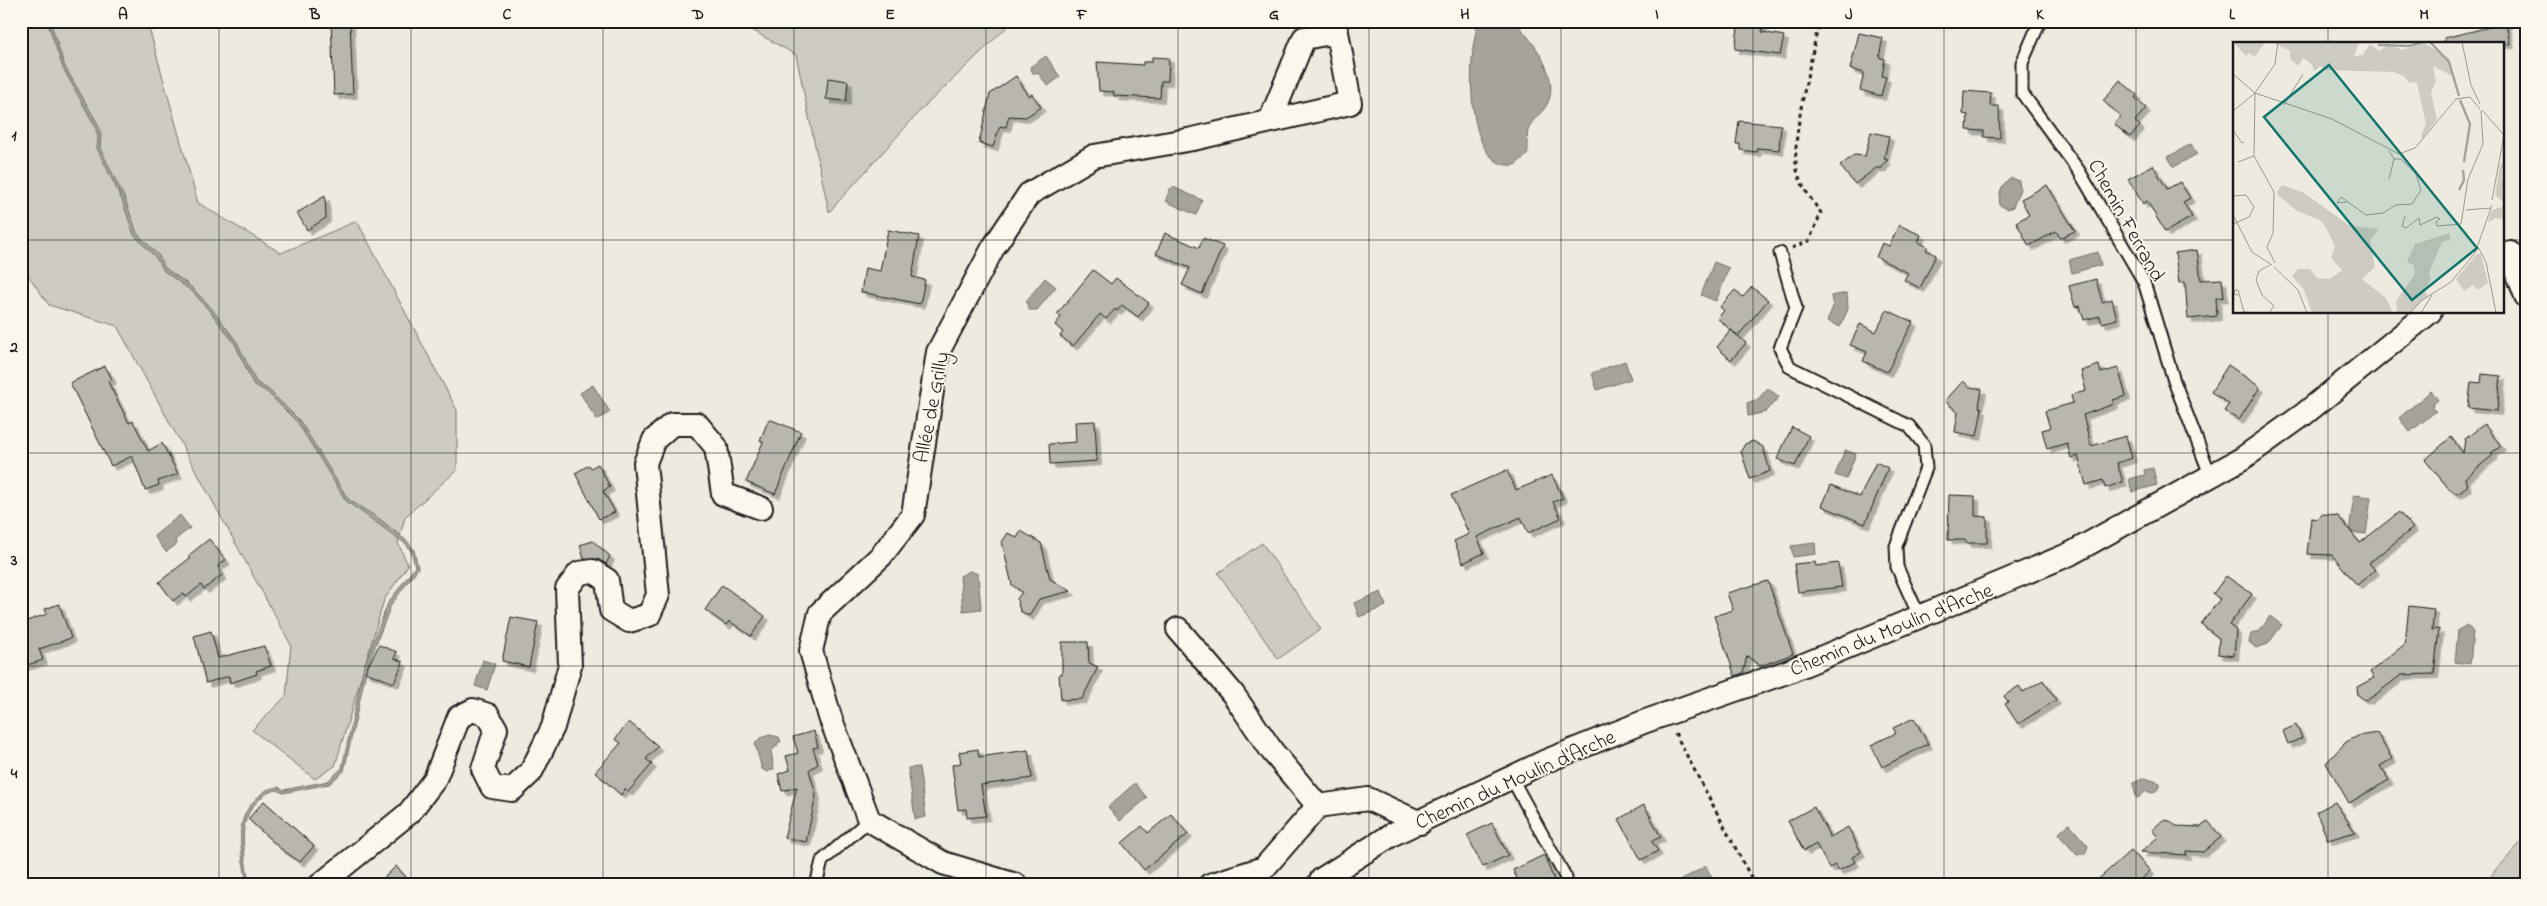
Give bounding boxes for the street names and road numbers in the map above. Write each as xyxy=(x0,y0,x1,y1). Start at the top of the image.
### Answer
street label: Chemin Ferrand xyxy=(2079,154,2171,288)
street label: Allée de Grilly xyxy=(907,349,960,466)
street label: Chemin du Moulin d'Arche xyxy=(1786,576,1998,685)
street label: Chemin du Moulin d'Arche xyxy=(1411,723,1621,839)

